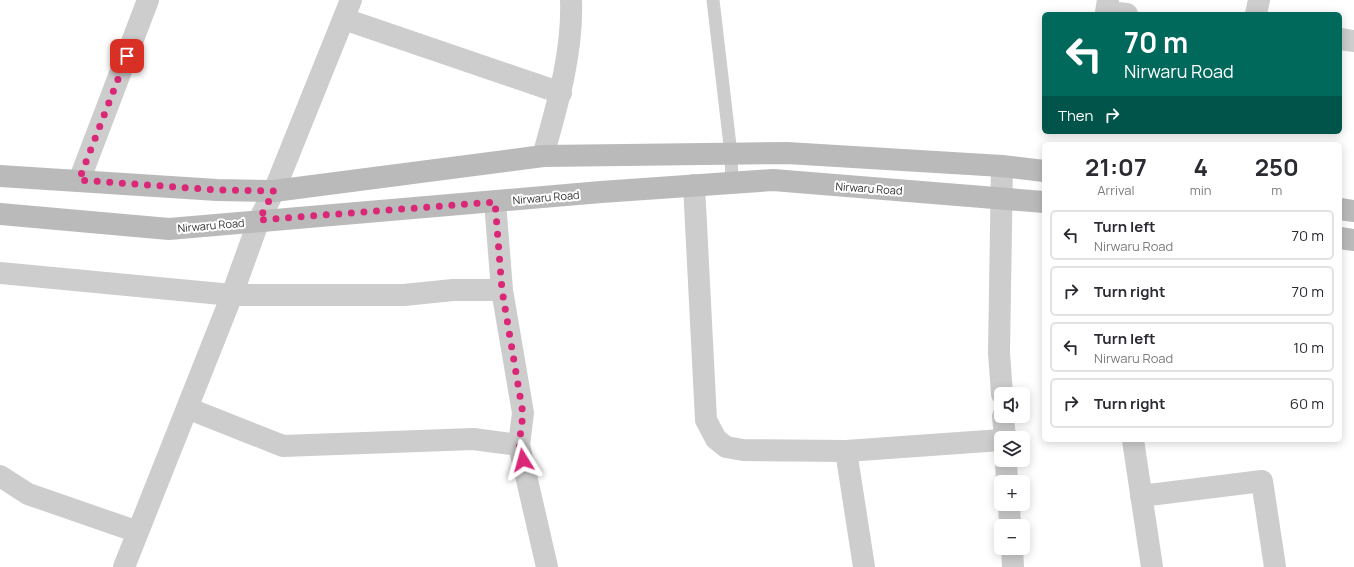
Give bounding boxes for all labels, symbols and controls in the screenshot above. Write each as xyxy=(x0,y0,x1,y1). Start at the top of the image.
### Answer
text: 70 m xyxy=(1124,23,1188,61)
icon: left xyxy=(1058,28,1110,80)
pin xyxy=(110,39,144,73)
icon: arrive xyxy=(116,45,138,67)
text: Nirwaru Road xyxy=(1124,59,1234,83)
icon: right xyxy=(1101,104,1123,126)
text: Then xyxy=(1058,105,1093,126)
text: 21:07 xyxy=(1085,150,1147,183)
text: 4 xyxy=(1193,150,1208,183)
text: 250 xyxy=(1255,150,1299,183)
street label: Nirwaru Road xyxy=(835,178,903,198)
text: Arrival xyxy=(1097,181,1134,199)
text: min xyxy=(1190,181,1212,199)
text: m xyxy=(1271,181,1282,199)
street label: Nirwaru Road xyxy=(512,187,580,207)
street label: Nirwaru Road xyxy=(177,215,245,235)
text: Turn left xyxy=(1094,216,1156,237)
icon: left xyxy=(1060,224,1082,246)
text: 70 m xyxy=(1292,225,1324,246)
text: Nirwaru Road xyxy=(1094,237,1173,255)
icon: right xyxy=(1060,280,1082,302)
text: Turn right xyxy=(1094,281,1165,302)
text: 70 m xyxy=(1292,281,1324,302)
text: Turn left xyxy=(1094,328,1156,349)
icon: left xyxy=(1060,336,1082,358)
text: 10 m xyxy=(1293,337,1324,358)
text: Nirwaru Road xyxy=(1094,349,1173,367)
map controls xyxy=(994,387,1030,555)
button: sound xyxy=(994,387,1030,423)
icon: right xyxy=(1060,392,1082,414)
text: Turn right xyxy=(1094,393,1165,414)
text: 60 m xyxy=(1290,393,1324,414)
button: layers xyxy=(994,431,1030,467)
position arrow xyxy=(502,439,544,481)
button: + xyxy=(994,475,1030,511)
button: − xyxy=(994,519,1030,555)

